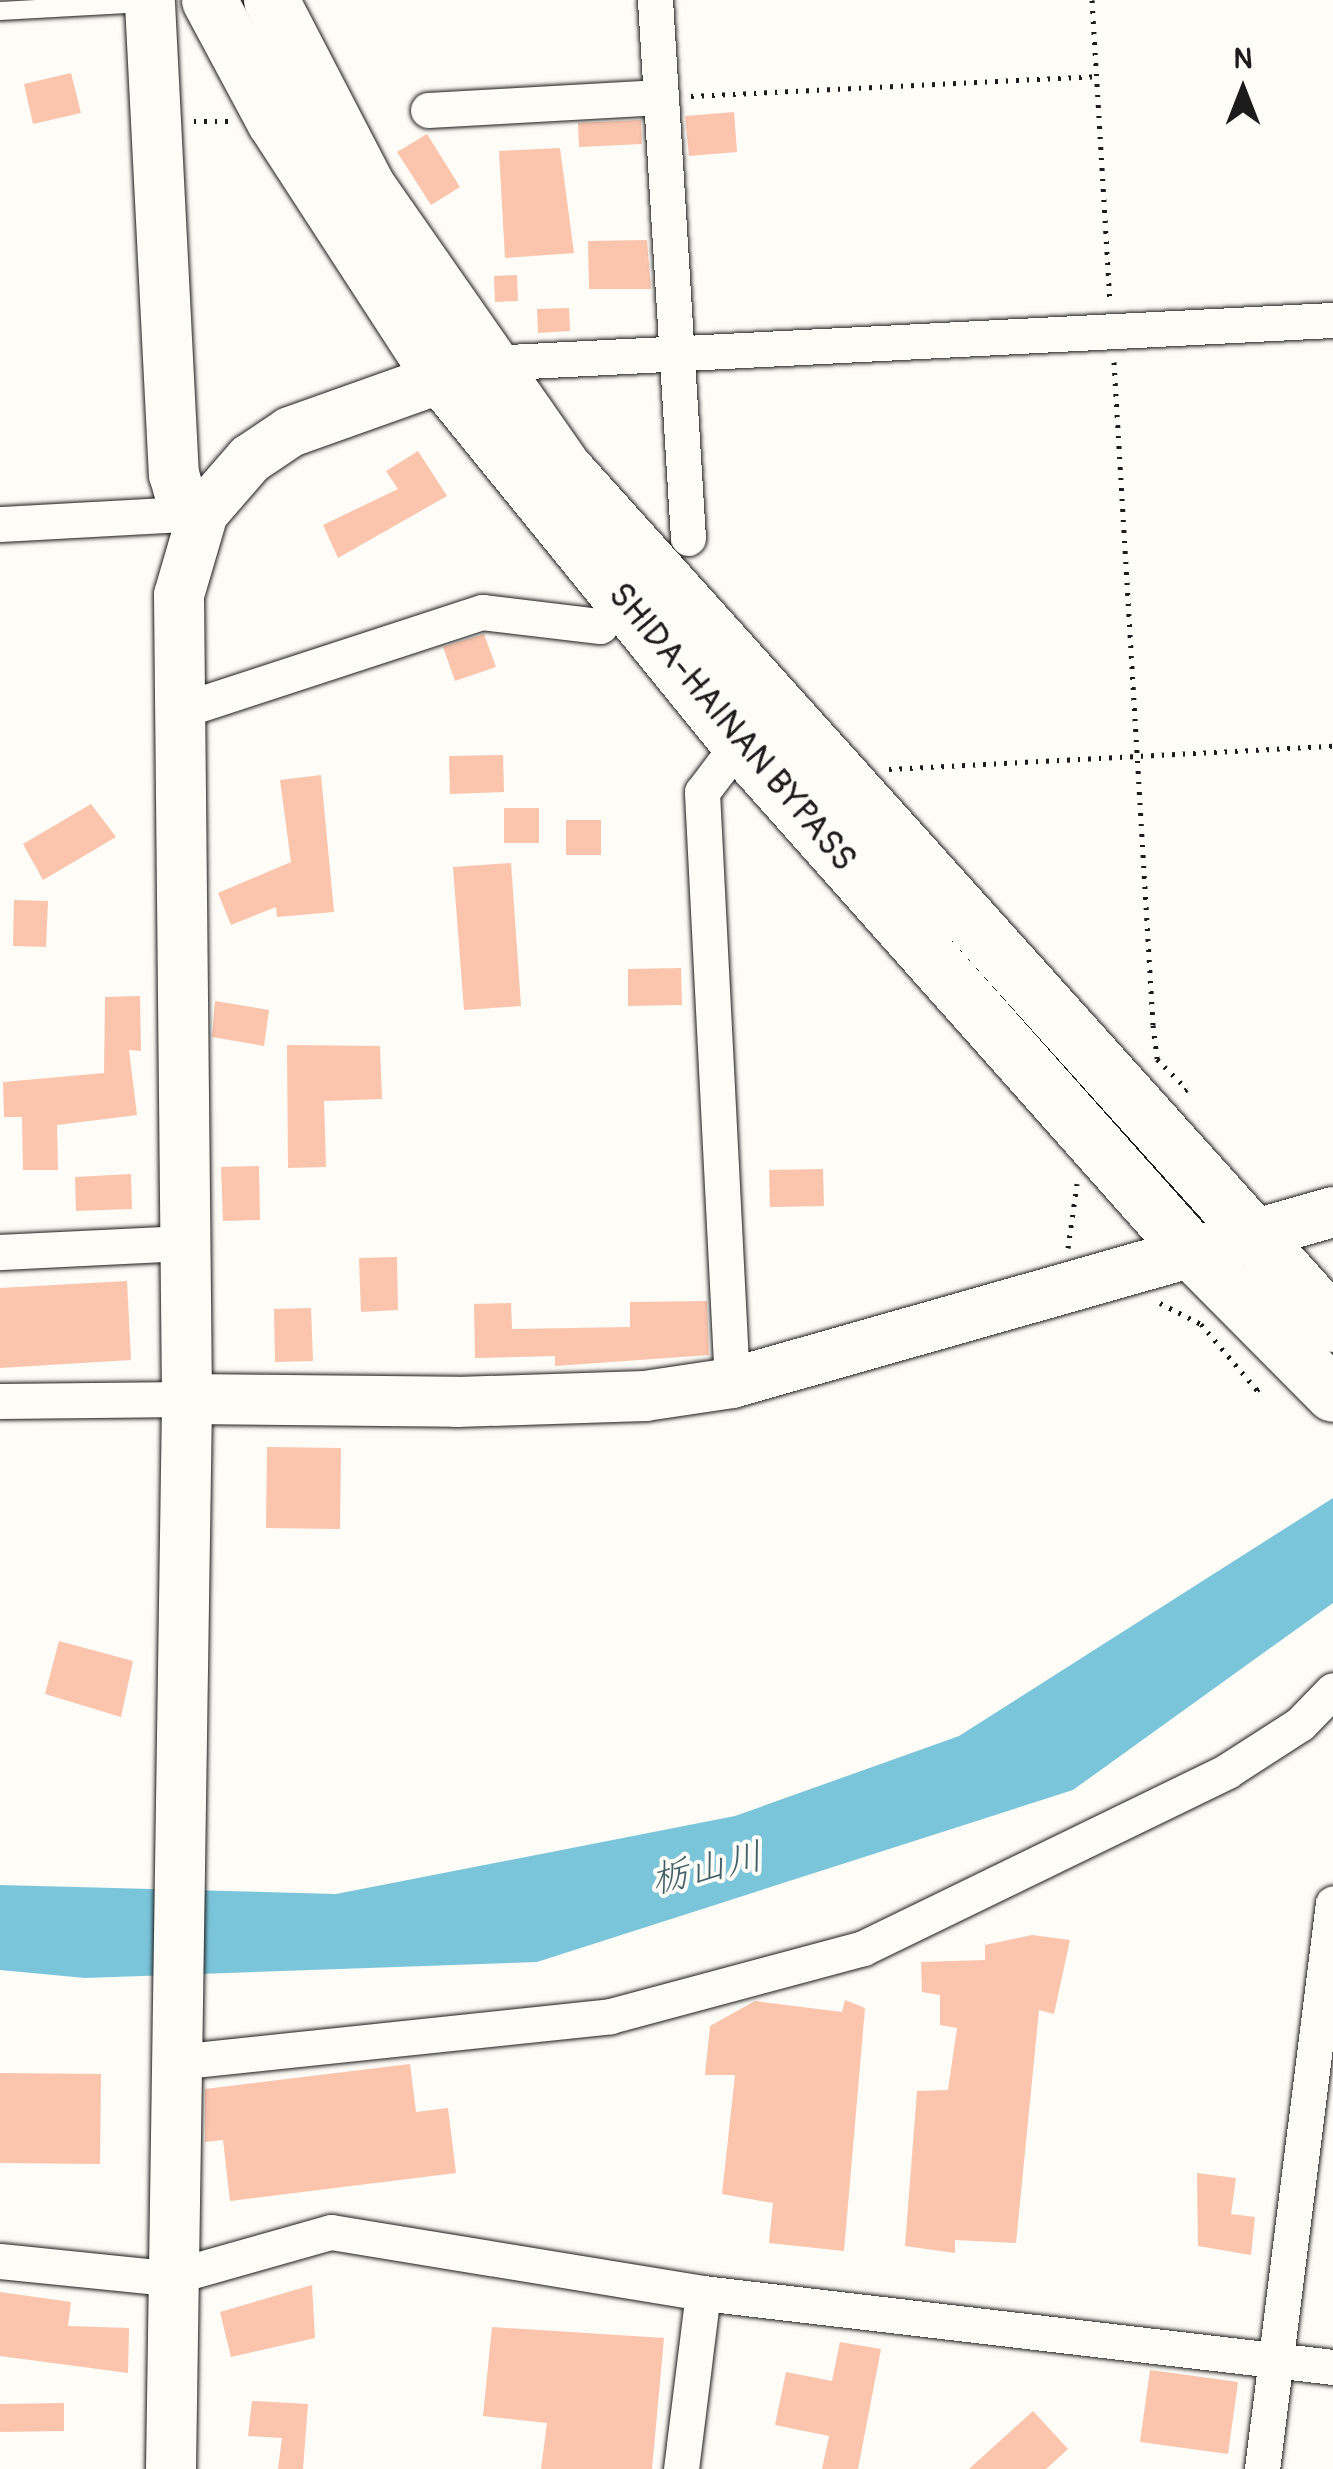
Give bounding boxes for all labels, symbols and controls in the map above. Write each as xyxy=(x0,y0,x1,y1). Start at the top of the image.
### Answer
north arrow xyxy=(1193,40,1293,140)
text: N xyxy=(1234,42,1252,77)
street label: SHIDA-HAINAN BYPASS xyxy=(599,574,865,880)
water label: 栃山川 xyxy=(646,1834,768,1904)

